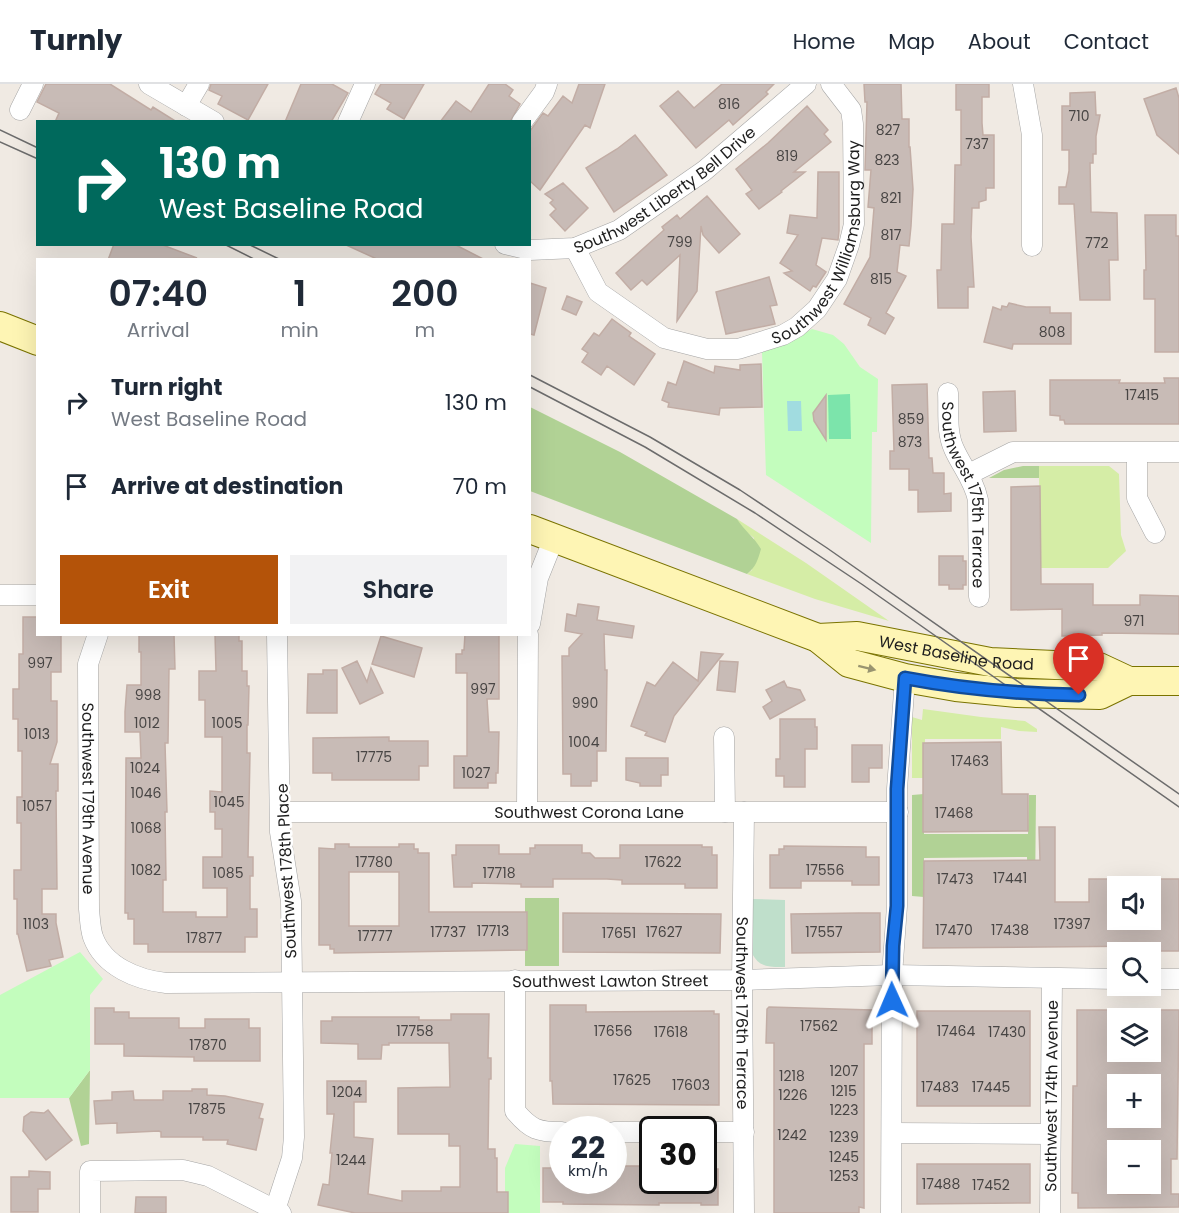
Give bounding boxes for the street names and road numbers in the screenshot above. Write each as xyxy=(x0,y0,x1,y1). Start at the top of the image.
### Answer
street label: Southwest Liberty Bell Drive xyxy=(570,121,761,259)
street label: Southwest Williamsburg Way xyxy=(769,140,866,350)
street label: Southwest 175th Terrace xyxy=(936,401,990,588)
street label: West Baseline Road xyxy=(877,630,1034,676)
street label: Southwest 179th Avenue xyxy=(76,702,100,894)
street label: Southwest 178th Place xyxy=(270,783,303,959)
street label: Southwest Corona Lane xyxy=(494,801,684,824)
street label: Southwest 176th Terrace xyxy=(730,916,754,1110)
street label: Southwest Lawton Street xyxy=(512,969,708,993)
street label: Southwest 174th Avenue xyxy=(1039,1000,1064,1192)

